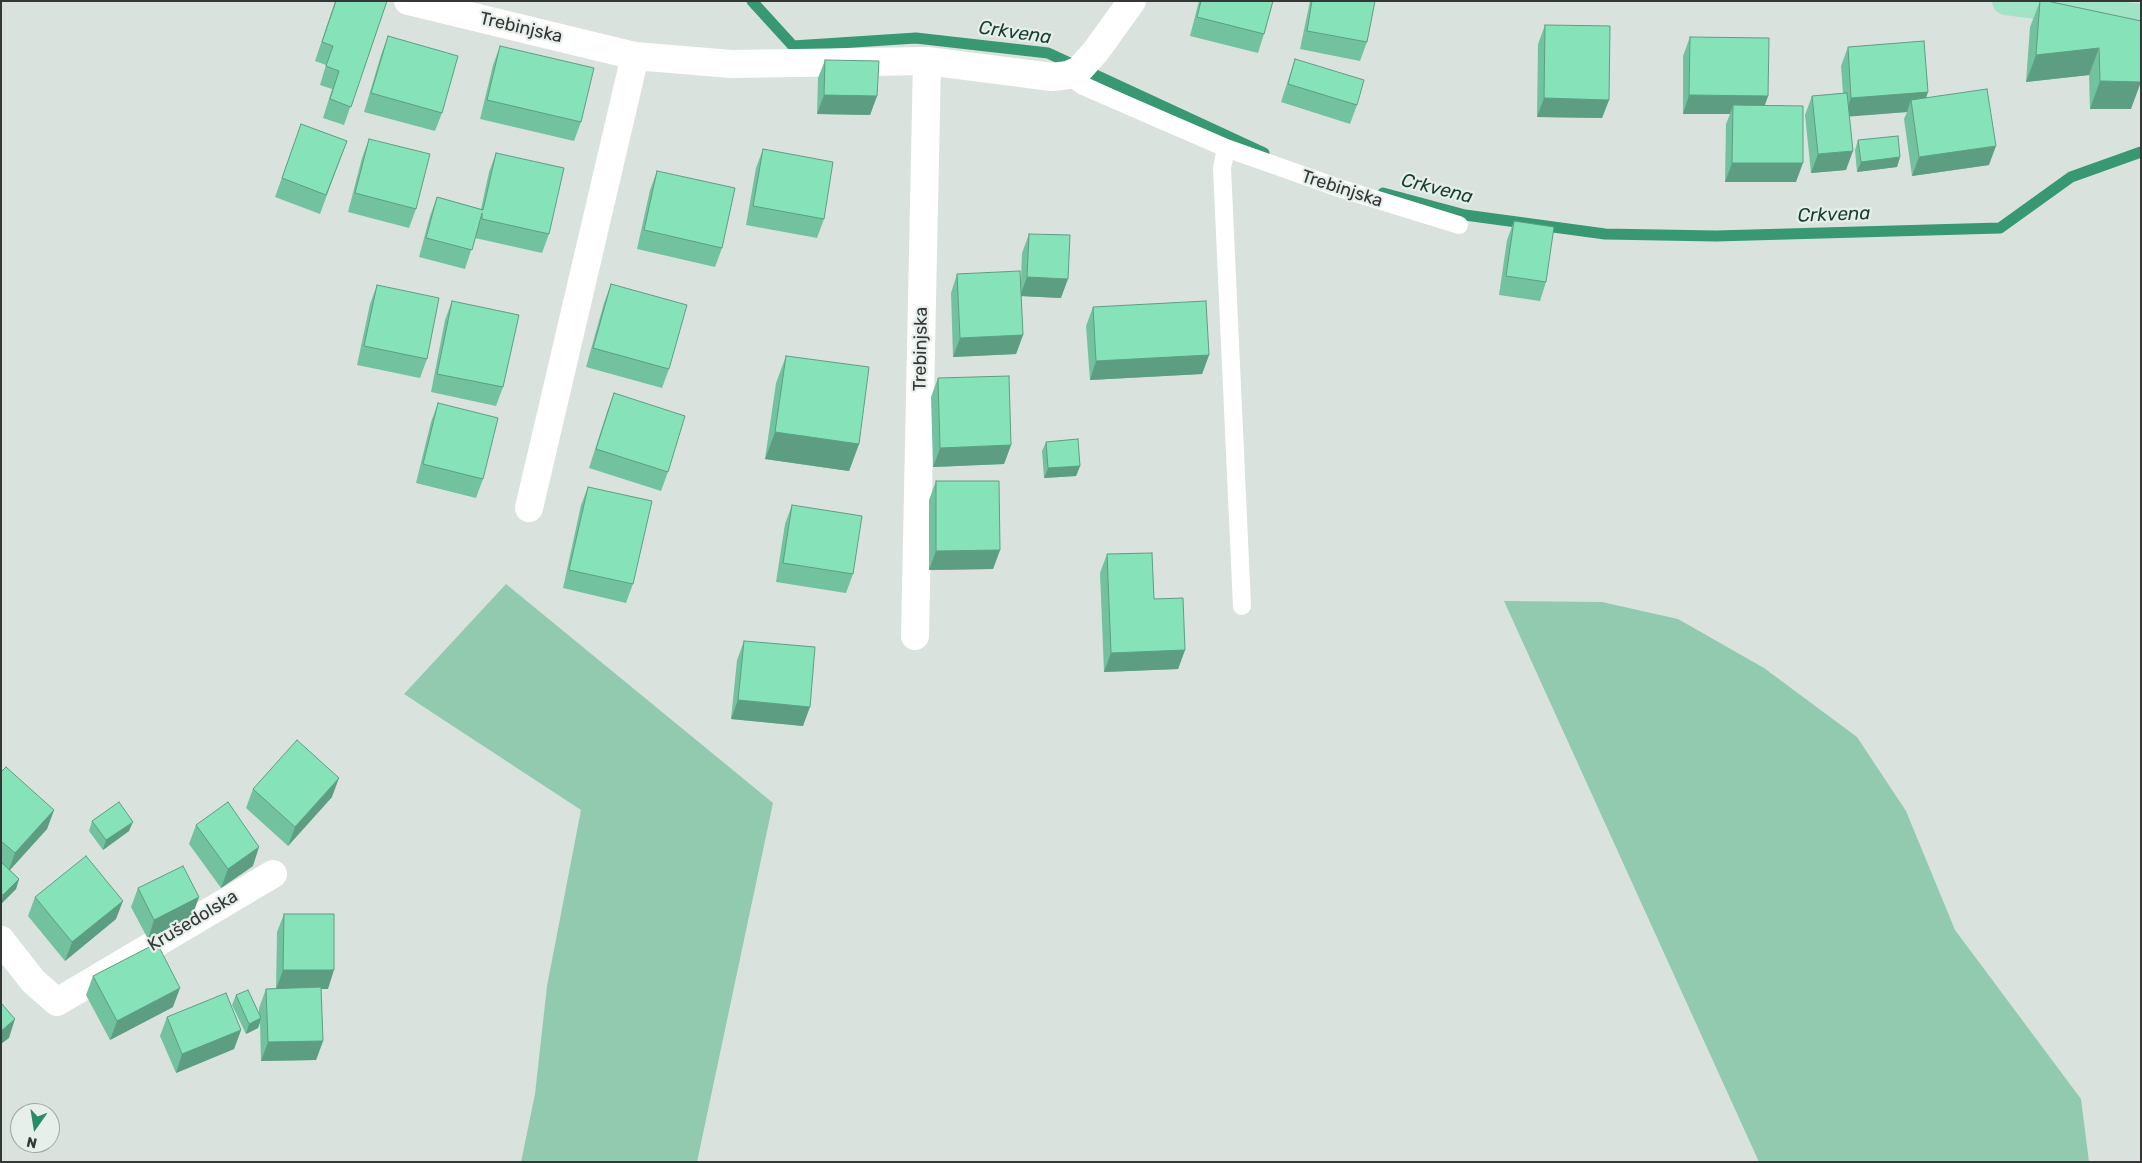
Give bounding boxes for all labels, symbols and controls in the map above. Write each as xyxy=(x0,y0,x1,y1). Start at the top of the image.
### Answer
street label: Trebinjska xyxy=(477,8,565,48)
water label: Crkvena xyxy=(977,17,1053,49)
street label: Trebinjska xyxy=(1298,166,1386,212)
water label: Crkvena xyxy=(1399,169,1475,209)
water label: Crkvena xyxy=(1797,202,1871,228)
street label: Trebinjska xyxy=(909,307,933,391)
street label: Krušedolska xyxy=(144,886,242,956)
north arrow xyxy=(10,1103,60,1153)
text: N xyxy=(25,1133,39,1152)

